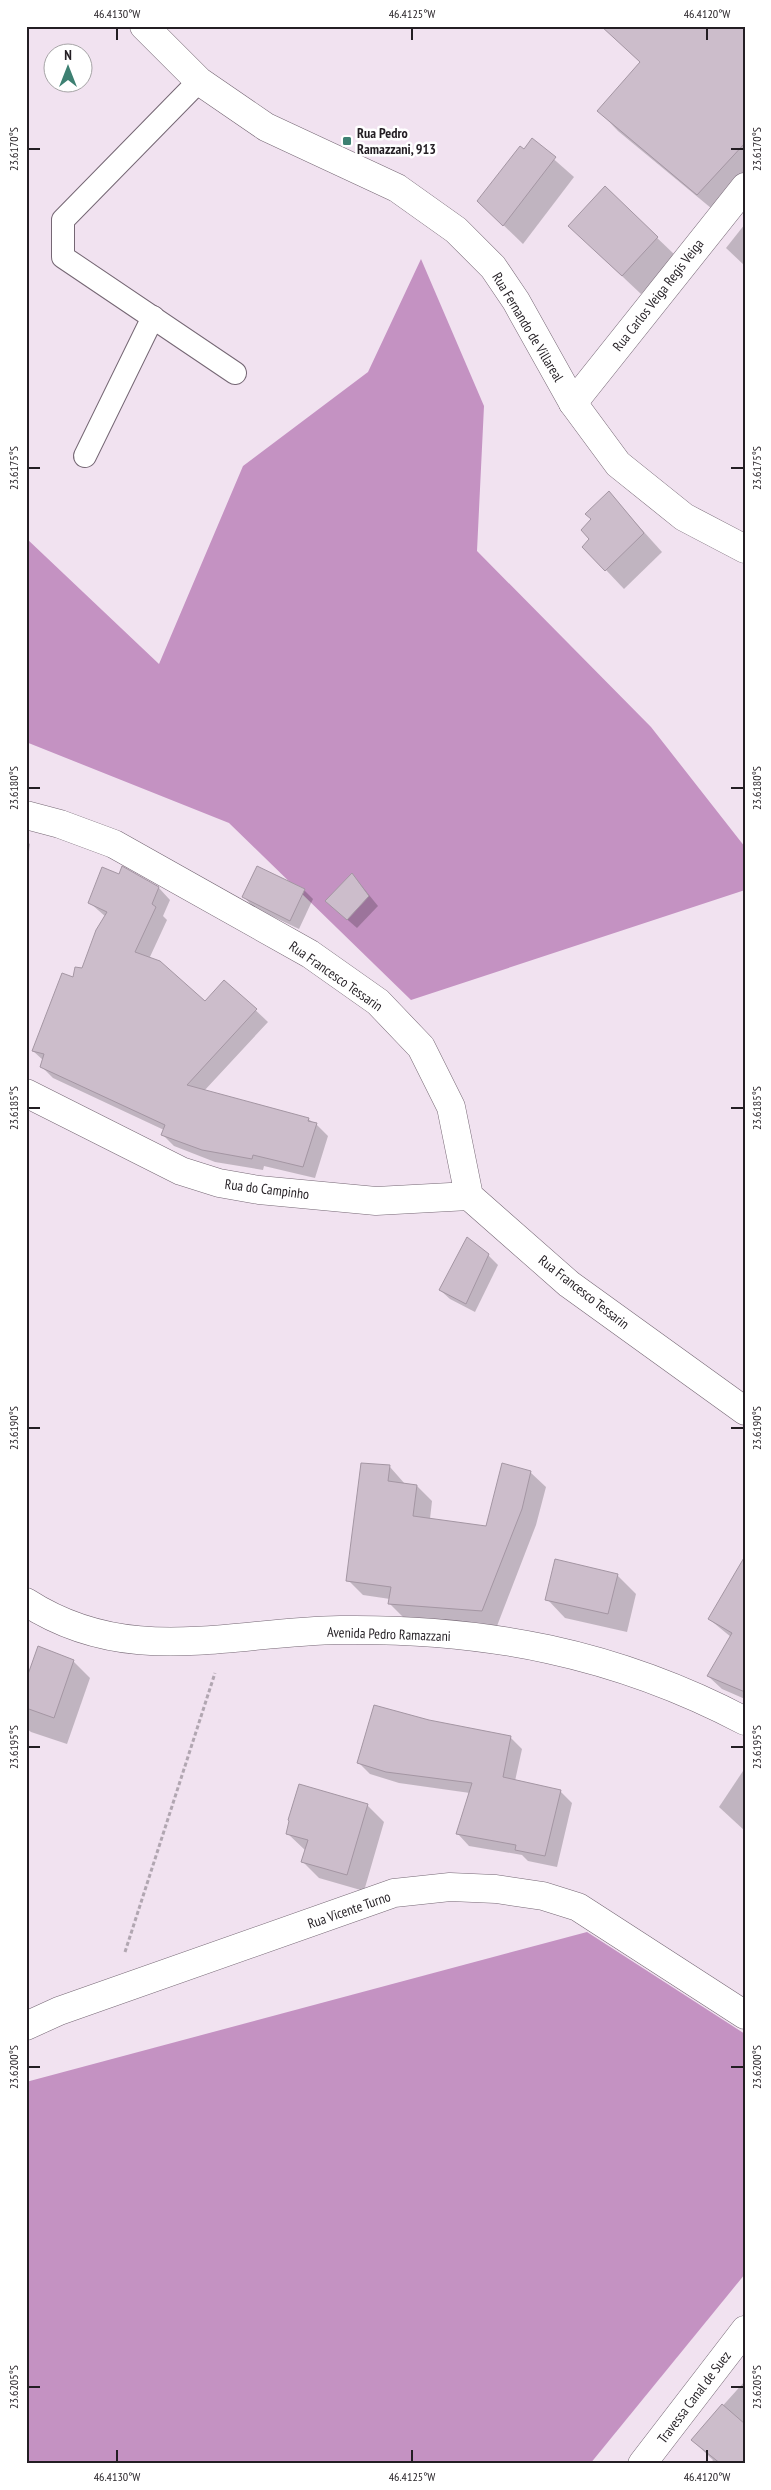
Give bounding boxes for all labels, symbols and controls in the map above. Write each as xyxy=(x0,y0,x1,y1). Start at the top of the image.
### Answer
text: 46.4130°W xyxy=(94,6,140,21)
text: 46.4125°W xyxy=(389,6,435,21)
text: 46.4120°W xyxy=(684,6,730,21)
north arrow xyxy=(42,42,92,92)
text: N xyxy=(64,46,72,64)
place label: Rua Pedro Ramazzani, 913 xyxy=(357,124,436,158)
text: 23.6170°S xyxy=(6,127,21,171)
text: 23.6170°S xyxy=(749,127,764,171)
marker: Rua Pedro Ramazzani, 913 xyxy=(341,135,353,147)
street label: Rua Carlos Veiga Regis Veiga xyxy=(609,235,707,355)
street label: Rua Fernando de Villareal xyxy=(488,269,568,386)
text: 23.6175°S xyxy=(6,446,21,490)
text: 23.6175°S xyxy=(749,446,764,490)
text: 23.6180°S xyxy=(6,766,21,810)
text: 23.6180°S xyxy=(749,766,764,810)
street label: Rua Francesco Tessarin xyxy=(286,937,386,1015)
text: 23.6185°S xyxy=(6,1086,21,1130)
text: 23.6185°S xyxy=(749,1086,764,1130)
street label: Rua do Campinho xyxy=(224,1175,310,1203)
street label: Rua Francesco Tessarin xyxy=(535,1251,633,1333)
text: 23.6190°S xyxy=(6,1406,21,1450)
text: 23.6190°S xyxy=(749,1406,764,1450)
street label: Avenida Pedro Ramazzani xyxy=(327,1623,451,1645)
text: 23.6195°S xyxy=(6,1725,21,1769)
text: 23.6195°S xyxy=(749,1725,764,1769)
street label: Rua Vicente Turno xyxy=(305,1887,393,1933)
text: 23.6200°S xyxy=(6,2045,21,2089)
text: 23.6200°S xyxy=(749,2045,764,2089)
street label: Travessa Canal de Suez xyxy=(653,2347,735,2447)
text: 23.6205°S xyxy=(6,2365,21,2409)
text: 23.6205°S xyxy=(749,2365,764,2409)
text: 46.4130°W xyxy=(94,2469,140,2484)
text: 46.4125°W xyxy=(389,2469,435,2484)
text: 46.4120°W xyxy=(684,2469,730,2484)

